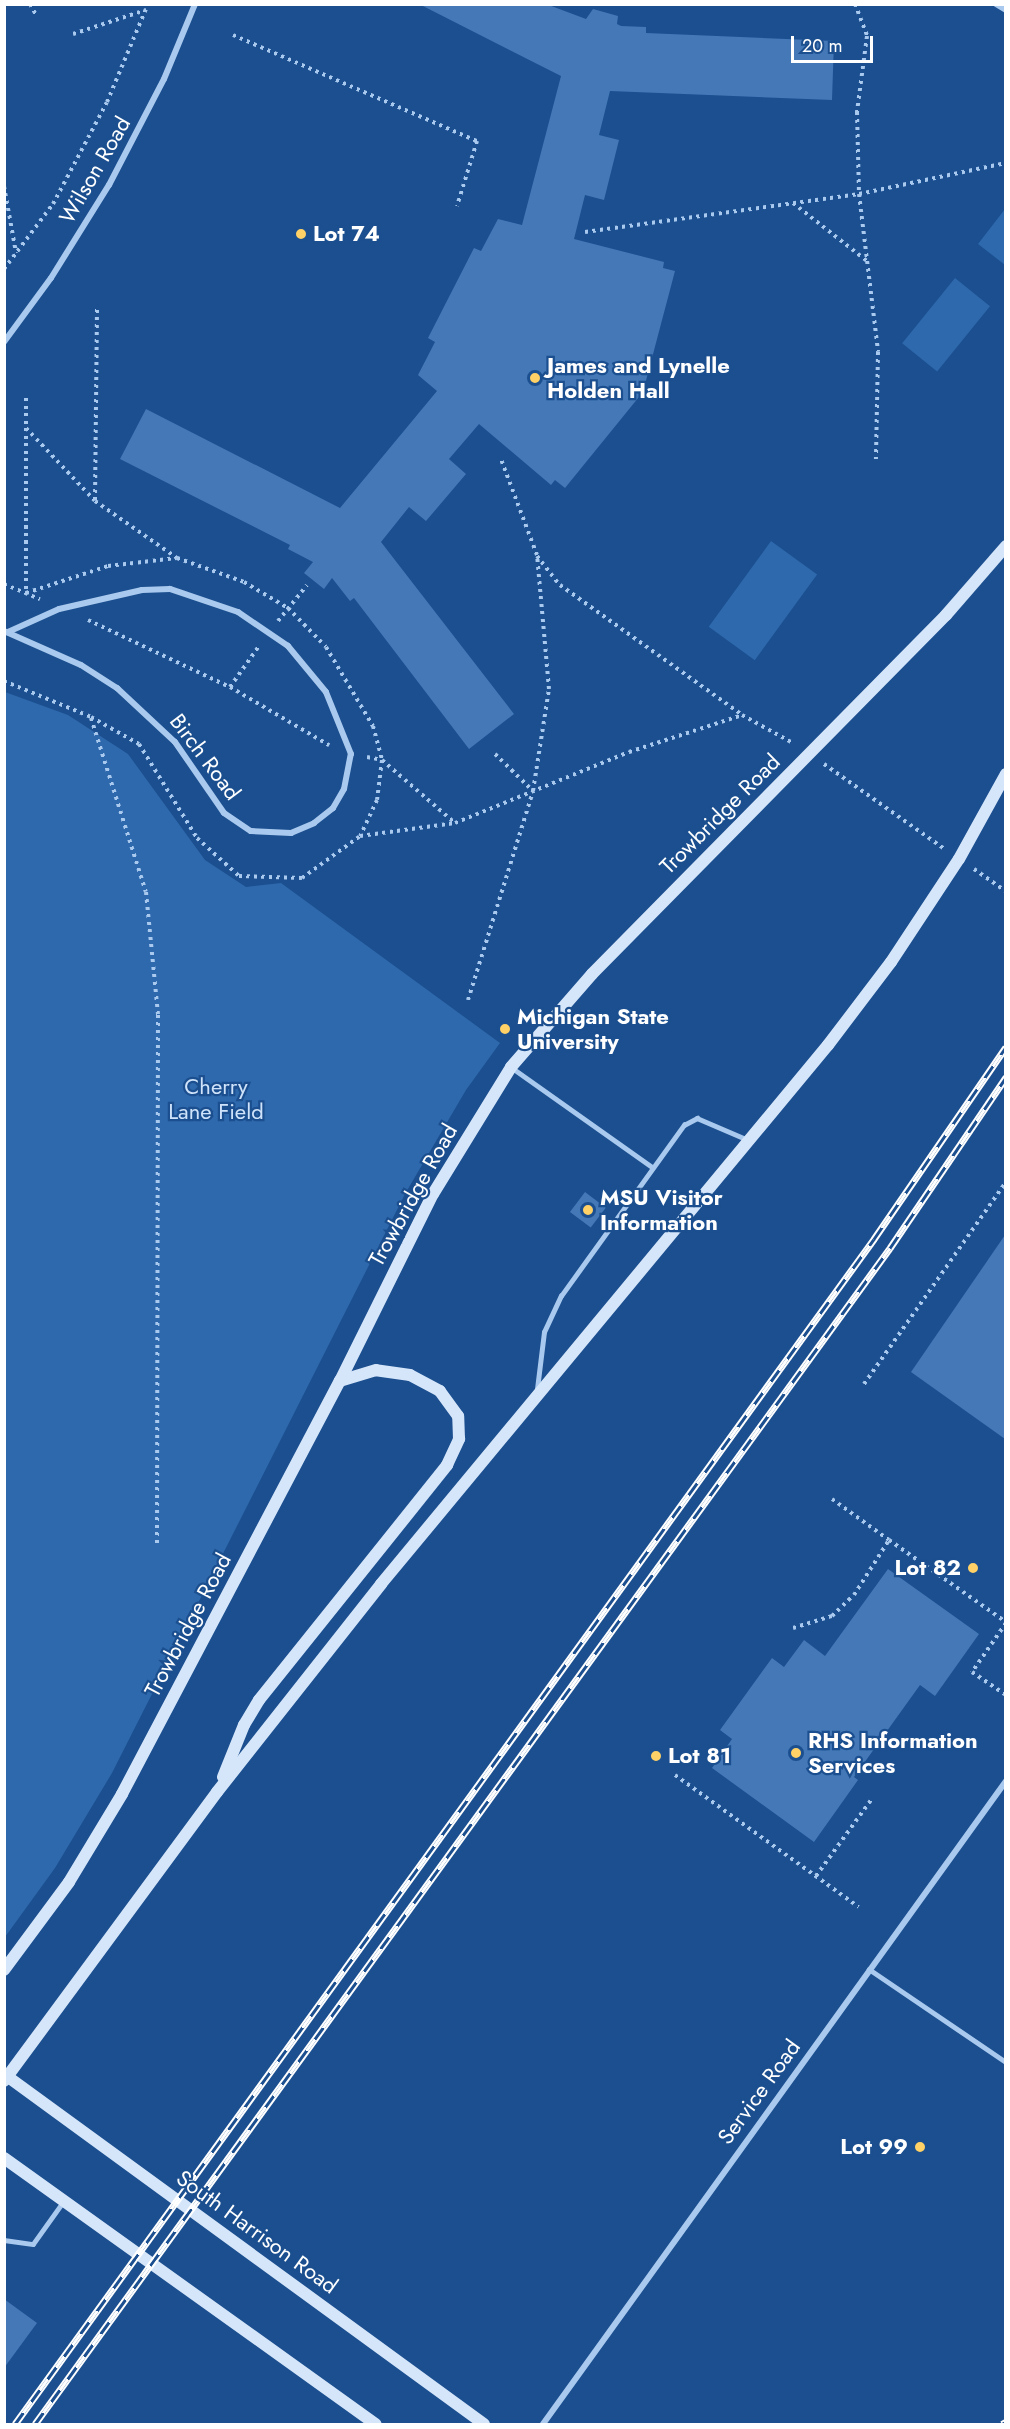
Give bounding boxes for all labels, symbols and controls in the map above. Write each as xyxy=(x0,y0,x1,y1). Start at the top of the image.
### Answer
scale bar xyxy=(794,24,876,62)
text: 20 m xyxy=(802,33,842,59)
street label: Wilson Road xyxy=(54,112,136,228)
place label: Lot 74 xyxy=(313,221,380,247)
marker: Lot 74 xyxy=(294,227,308,241)
place label: James and Lynelle Holden Hall xyxy=(547,352,730,404)
marker: James and Lynelle Holden Hall xyxy=(528,371,542,385)
street label: Birch Road xyxy=(164,709,246,805)
street label: Trowbridge Road xyxy=(655,749,785,879)
place label: Michigan State University xyxy=(517,1003,669,1054)
marker: Michigan State University xyxy=(498,1022,512,1036)
park label: Cherry Lane Field xyxy=(168,1073,264,1124)
street label: Trowbridge Road xyxy=(363,1119,463,1271)
place label: MSU Visitor Information xyxy=(600,1184,723,1236)
marker: MSU Visitor Information xyxy=(581,1203,595,1217)
street label: Trowbridge Road xyxy=(139,1549,237,1701)
place label: Lot 82 xyxy=(895,1555,961,1581)
marker: Lot 82 xyxy=(966,1561,980,1575)
place label: RHS Information Services xyxy=(808,1727,978,1778)
place label: Lot 81 xyxy=(668,1743,731,1769)
marker: RHS Information Services xyxy=(789,1746,803,1760)
marker: Lot 81 xyxy=(649,1749,663,1763)
street label: Service Road xyxy=(712,2035,806,2149)
place label: Lot 99 xyxy=(840,2134,908,2160)
marker: Lot 99 xyxy=(913,2140,927,2154)
street label: South Harrison Road xyxy=(171,2165,343,2299)

